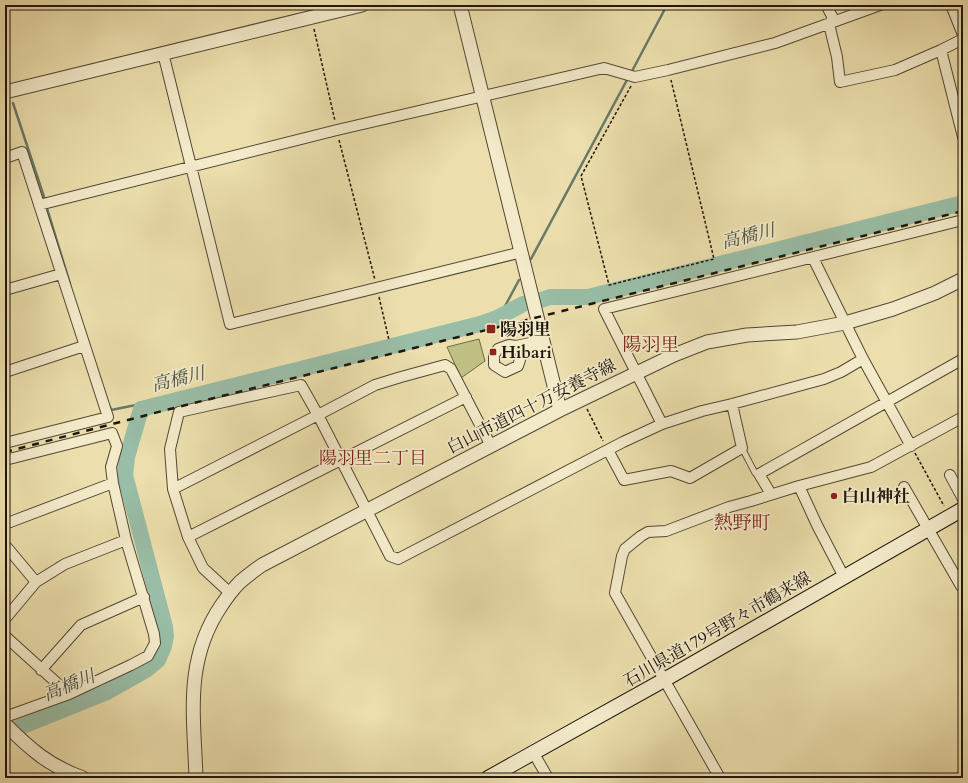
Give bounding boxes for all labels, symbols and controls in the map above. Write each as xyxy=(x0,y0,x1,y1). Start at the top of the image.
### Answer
water label: 高橋川 xyxy=(719,217,779,255)
place label: 陽羽里 xyxy=(500,318,551,341)
marker: 陽羽里 xyxy=(485,323,497,335)
district label: 陽羽里 xyxy=(622,332,680,358)
place label: Hibari xyxy=(501,341,552,364)
marker: Hibari xyxy=(488,347,498,357)
street label: 白山市道四十万安養寺線 xyxy=(443,354,620,459)
water label: 高橋川 xyxy=(149,360,209,398)
district label: 陽羽里二丁目 xyxy=(319,446,427,471)
place label: 白山神社 xyxy=(842,485,910,508)
marker: 白山神社 xyxy=(829,491,839,501)
district label: 熱野町 xyxy=(713,510,771,536)
street label: 石川県道179号野々市鶴来線 xyxy=(619,566,815,693)
water label: 高橋川 xyxy=(39,663,101,707)

